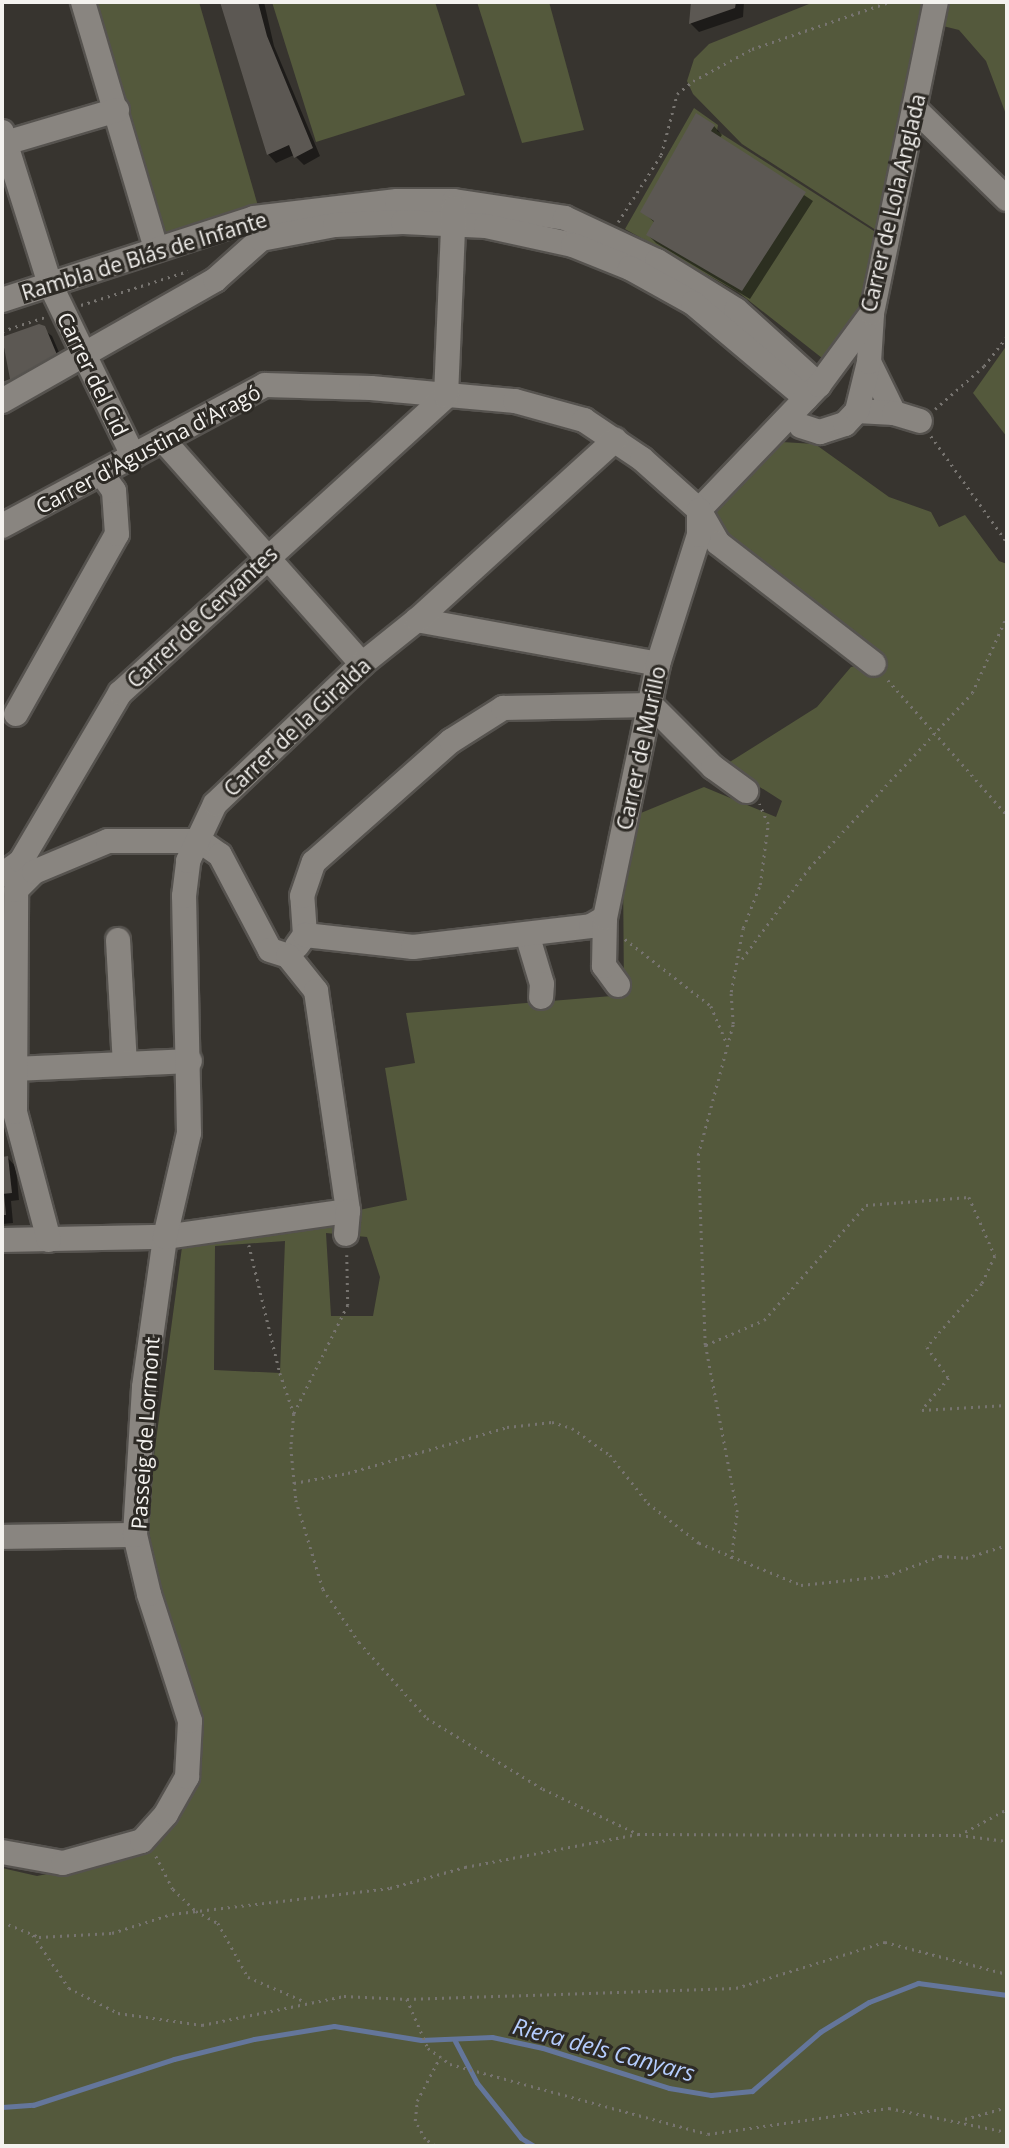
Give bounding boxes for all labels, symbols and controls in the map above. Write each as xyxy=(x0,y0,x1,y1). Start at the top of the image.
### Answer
street label: Carrer de Lola Anglada xyxy=(856,91,930,315)
street label: Rambla de Blás de Infante xyxy=(18,207,270,305)
street label: Carrer del Cid xyxy=(52,308,134,440)
street label: Carrer d'Agustina d'Aragó xyxy=(31,379,265,519)
street label: Carrer de Cervantes xyxy=(122,541,282,693)
street label: Carrer de la Giralda xyxy=(219,653,375,801)
street label: Carrer de Murillo xyxy=(611,664,671,832)
street label: Passeig de Lormont xyxy=(126,1336,164,1530)
water label: Riera dels Canyars xyxy=(510,2011,698,2087)

